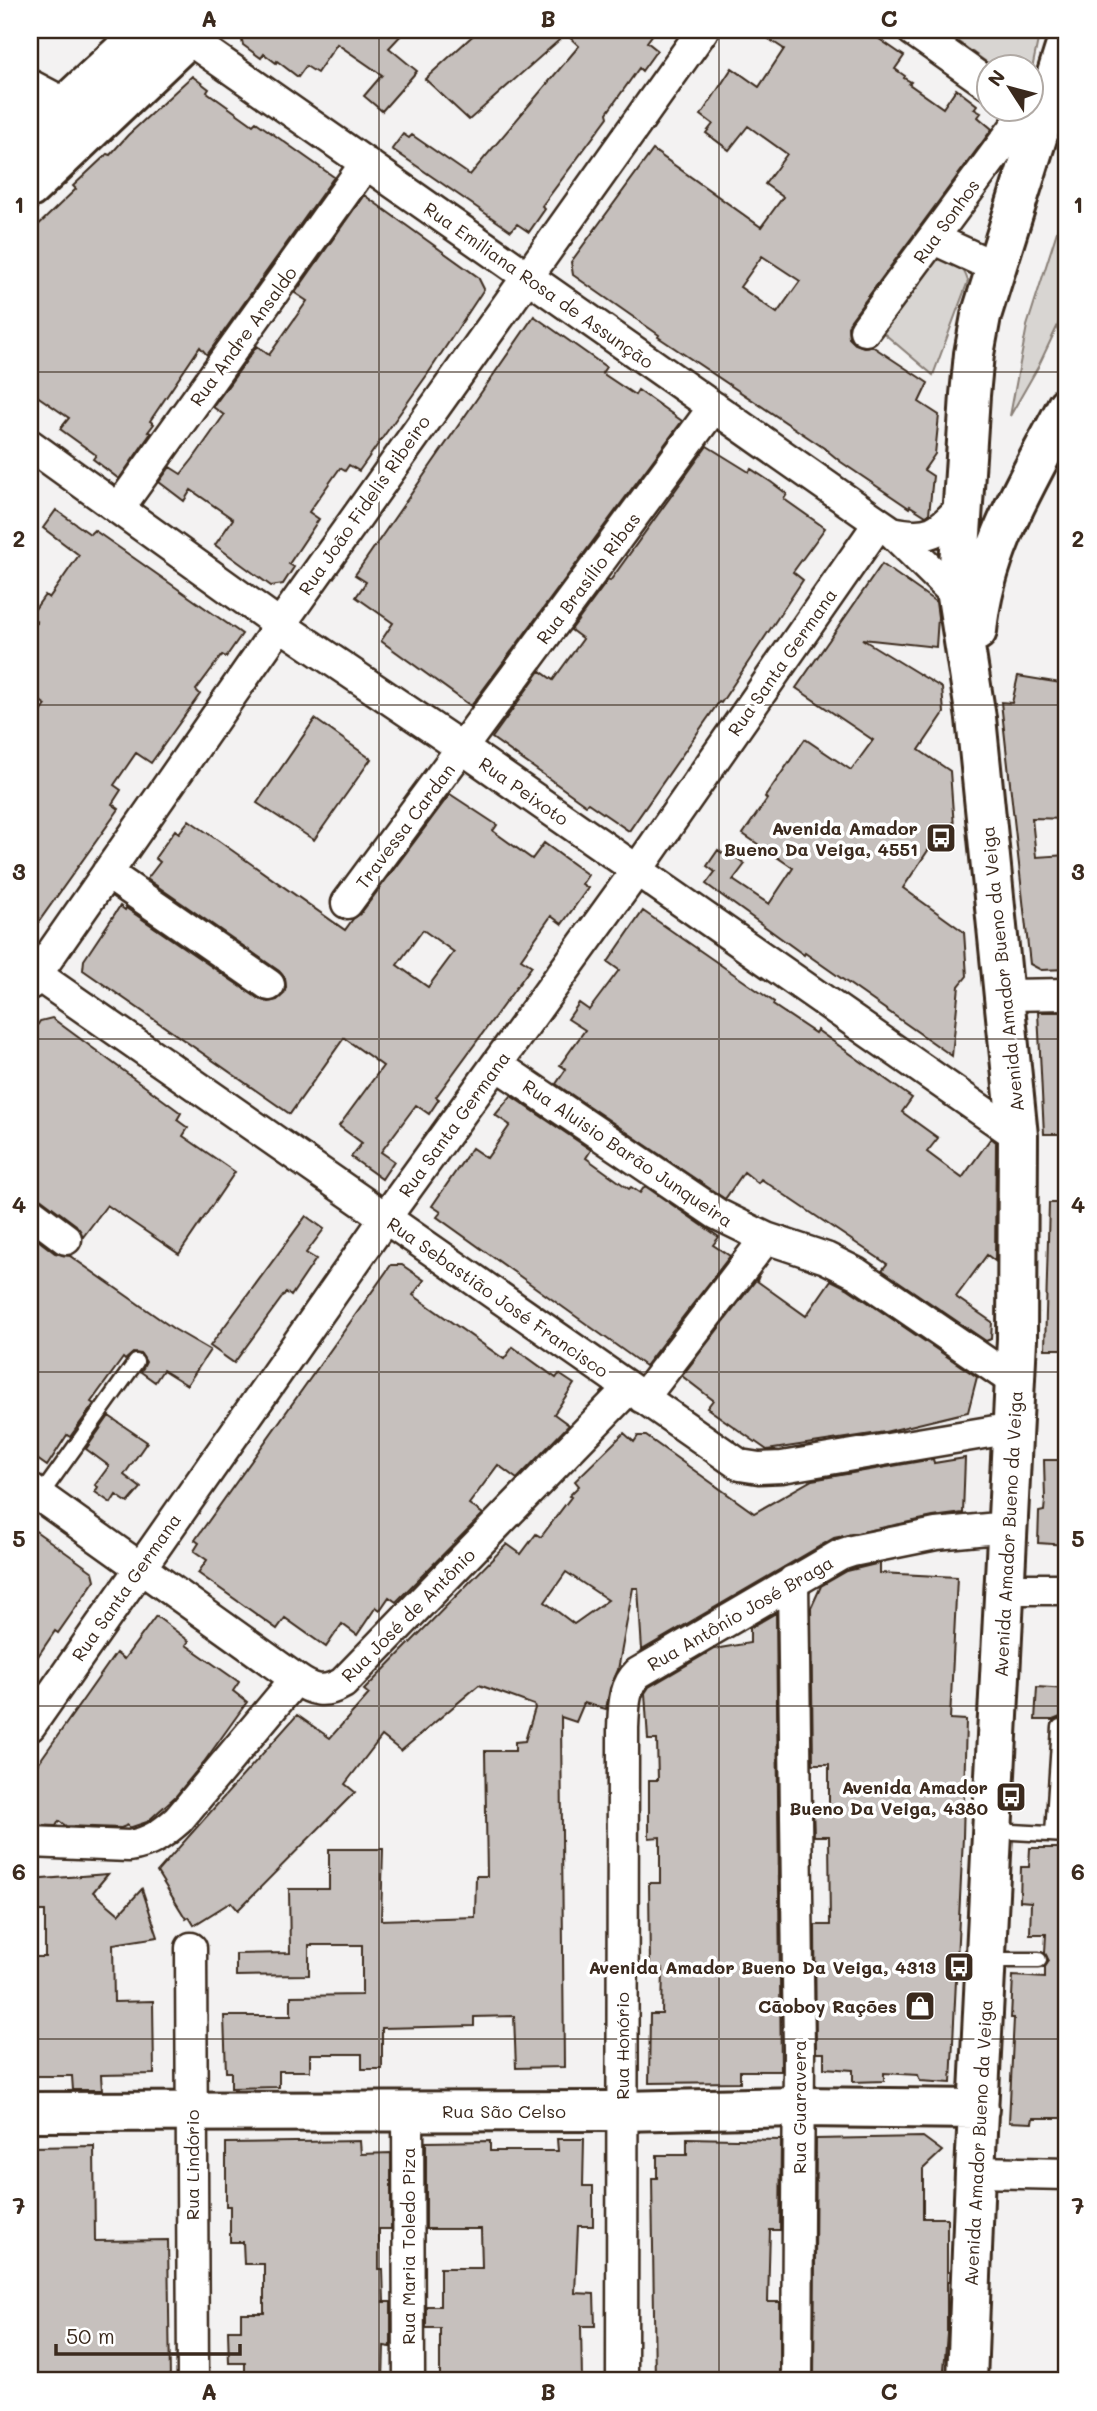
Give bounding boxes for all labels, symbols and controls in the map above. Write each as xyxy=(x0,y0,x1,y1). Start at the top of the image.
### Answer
text: A xyxy=(201,3,217,33)
text: B xyxy=(540,3,556,33)
text: C xyxy=(880,3,898,33)
north arrow xyxy=(974,52,1044,122)
text: N xyxy=(981,65,1010,91)
street label: Rua Sonhos xyxy=(907,174,985,268)
text: 1 xyxy=(14,189,24,219)
text: 1 xyxy=(1073,189,1083,219)
street label: Rua Emiliana Rosa de Assunção xyxy=(419,196,659,374)
street label: Rua Andre Ansaldo xyxy=(184,261,302,411)
street label: Rua João Fidelis Ribeiro xyxy=(293,410,435,600)
street label: Rua Brasílio Ribas xyxy=(531,507,645,649)
text: 2 xyxy=(13,523,25,553)
text: 2 xyxy=(1072,523,1084,553)
street label: Rua Santa Germana xyxy=(722,584,842,740)
street label: Rua Peixoto xyxy=(474,751,574,831)
street label: Travessa Cardan xyxy=(350,758,460,894)
place label: Avenida Amador Bueno Da Veiga, 4551 xyxy=(724,816,918,861)
bus stop icon: Avenida Amador Bueno Da Veiga, 4551 xyxy=(924,821,958,855)
street label: Avenida Amador Bueno da Veiga xyxy=(975,825,1029,1113)
text: 3 xyxy=(12,856,26,886)
text: 3 xyxy=(1071,856,1085,886)
street label: Rua Santa Germana xyxy=(393,1046,515,1202)
street label: Rua Aluisio Barão Junqueira xyxy=(518,1074,738,1232)
text: 4 xyxy=(12,1189,26,1219)
text: 4 xyxy=(1071,1189,1085,1219)
street label: Rua Sebastião José Francisco xyxy=(383,1211,614,1383)
street label: Avenida Amador Bueno da Veiga xyxy=(989,1390,1027,1678)
street label: Rua Santa Germana xyxy=(66,1509,186,1665)
text: 5 xyxy=(12,1523,26,1553)
text: 5 xyxy=(1071,1523,1085,1553)
street label: Rua José de Antônio xyxy=(336,1543,480,1687)
street label: Rua Antônio José Braga xyxy=(643,1550,837,1676)
place label: Avenida Amador Bueno Da Veiga, 4380 xyxy=(789,1775,988,1820)
bus stop icon: Avenida Amador Bueno Da Veiga, 4380 xyxy=(994,1780,1028,1814)
text: 6 xyxy=(12,1856,26,1886)
text: 6 xyxy=(1071,1856,1085,1886)
bus stop icon: Avenida Amador Bueno Da Veiga, 4313 xyxy=(942,1950,976,1984)
place label: Avenida Amador Bueno Da Veiga, 4313 xyxy=(589,1955,936,1979)
shop icon: Cãoboy Rações xyxy=(903,1989,937,2023)
street label: Rua Honório xyxy=(610,1992,634,2100)
place label: Cãoboy Rações xyxy=(758,1994,897,2018)
street label: Avenida Amador Bueno da Veiga xyxy=(959,1999,997,2287)
street label: Rua Guaravera xyxy=(787,2040,811,2174)
street label: Rua São Celso xyxy=(442,2099,566,2123)
street label: Rua Lindório xyxy=(180,2109,204,2220)
street label: Rua Maria Toledo Piza xyxy=(396,2147,420,2345)
text: 7 xyxy=(13,2190,26,2220)
text: 7 xyxy=(1072,2190,1085,2220)
scale bar xyxy=(56,2313,240,2357)
text: 50 m xyxy=(66,2322,115,2349)
text: A xyxy=(201,2376,217,2406)
text: B xyxy=(540,2376,556,2406)
text: C xyxy=(880,2376,898,2406)

